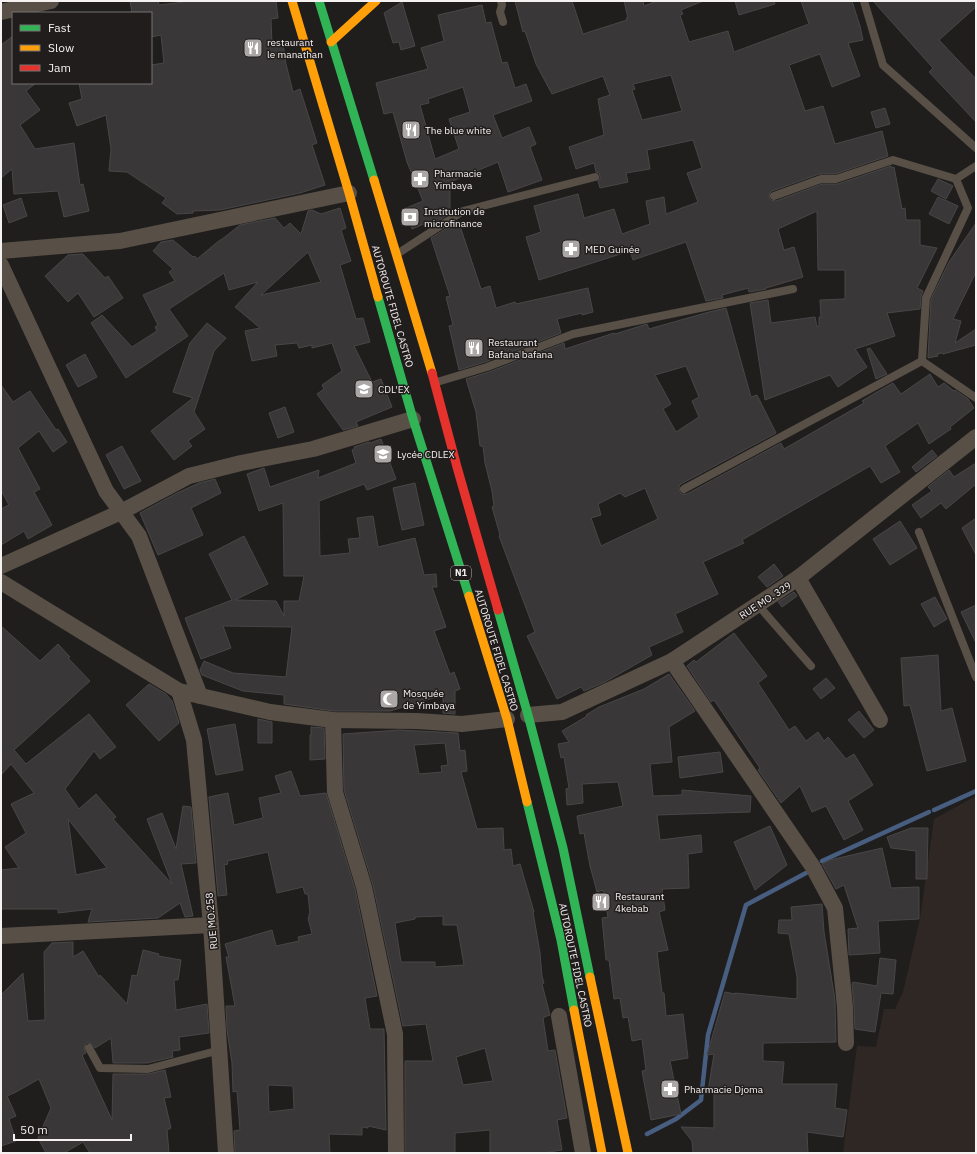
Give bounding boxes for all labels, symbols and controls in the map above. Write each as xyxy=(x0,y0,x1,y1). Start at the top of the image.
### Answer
legend xyxy=(12,12,152,84)
text: Fast xyxy=(48,20,71,35)
place label: restaurant le manathan xyxy=(267,36,323,61)
restaurant icon: restaurant le manathan xyxy=(242,37,264,59)
text: Slow xyxy=(48,40,74,55)
text: Jam xyxy=(48,60,71,75)
restaurant icon: The blue white xyxy=(400,119,422,141)
place label: The blue white xyxy=(425,124,492,137)
place label: Pharmacie Yimbaya xyxy=(434,167,482,192)
pharmacy icon: Pharmacie Yimbaya xyxy=(409,168,431,190)
place label: Institution de microfinance xyxy=(424,205,485,230)
bank icon: Institution de microfinance xyxy=(399,206,421,228)
pharmacy icon: MED Guinée xyxy=(560,238,582,260)
street label: AUTOROUTE FIDEL CASTRO xyxy=(369,243,416,369)
place label: MED Guinée xyxy=(585,243,640,256)
place label: Restaurant Bafana bafana xyxy=(488,336,553,361)
restaurant icon: Restaurant Bafana bafana xyxy=(463,337,485,359)
school or university icon: CDL'EX xyxy=(353,378,375,400)
place label: CDL'EX xyxy=(378,383,410,396)
school or university icon: Lycée CDLEX xyxy=(372,443,394,465)
place label: Lycée CDLEX xyxy=(397,448,455,461)
road number: N1 xyxy=(451,566,471,580)
street label: RUE MO. 329 xyxy=(737,579,794,622)
street label: AUTOROUTE FIDEL CASTRO xyxy=(472,588,521,713)
place label: Mosquée de Yimbaya xyxy=(403,687,456,712)
mosque icon: Mosquée de Yimbaya xyxy=(378,688,400,710)
place label: Restaurant 4kebab xyxy=(615,890,665,915)
restaurant icon: Restaurant 4kebab xyxy=(590,891,612,913)
street label: RUE MO.258 xyxy=(203,892,220,950)
street label: AUTOROUTE FIDEL CASTRO xyxy=(556,902,595,1028)
pharmacy icon: Pharmacie Djoma xyxy=(659,1078,681,1100)
place label: Pharmacie Djoma xyxy=(684,1083,764,1096)
scale bar xyxy=(14,1116,131,1142)
text: 50 m xyxy=(20,1122,48,1137)

